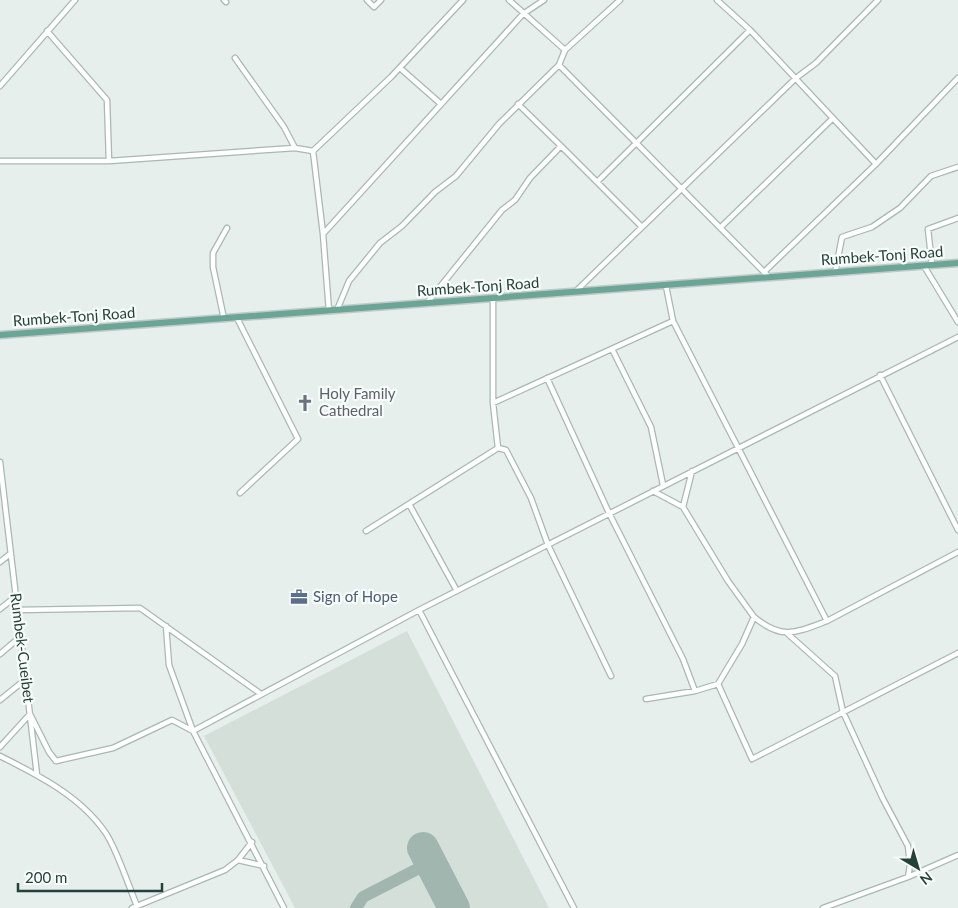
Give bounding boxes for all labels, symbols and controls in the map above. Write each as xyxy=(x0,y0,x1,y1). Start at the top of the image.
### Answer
street label: Rumbek-Tonj Road xyxy=(820,242,944,268)
street label: Rumbek-Tonj Road xyxy=(416,273,540,299)
street label: Rumbek-Tonj Road xyxy=(12,303,136,329)
place label: Holy Family Cathedral xyxy=(319,384,396,419)
church icon: Holy Family Cathedral xyxy=(295,393,315,413)
office icon: Sign of Hope xyxy=(289,587,309,607)
place label: Sign of Hope xyxy=(313,587,398,605)
street label: Rumbek-Cueibet xyxy=(7,592,39,704)
north arrow xyxy=(893,843,943,893)
scale bar xyxy=(18,860,161,892)
text: 200 m xyxy=(25,868,67,886)
text: N xyxy=(917,869,936,889)

